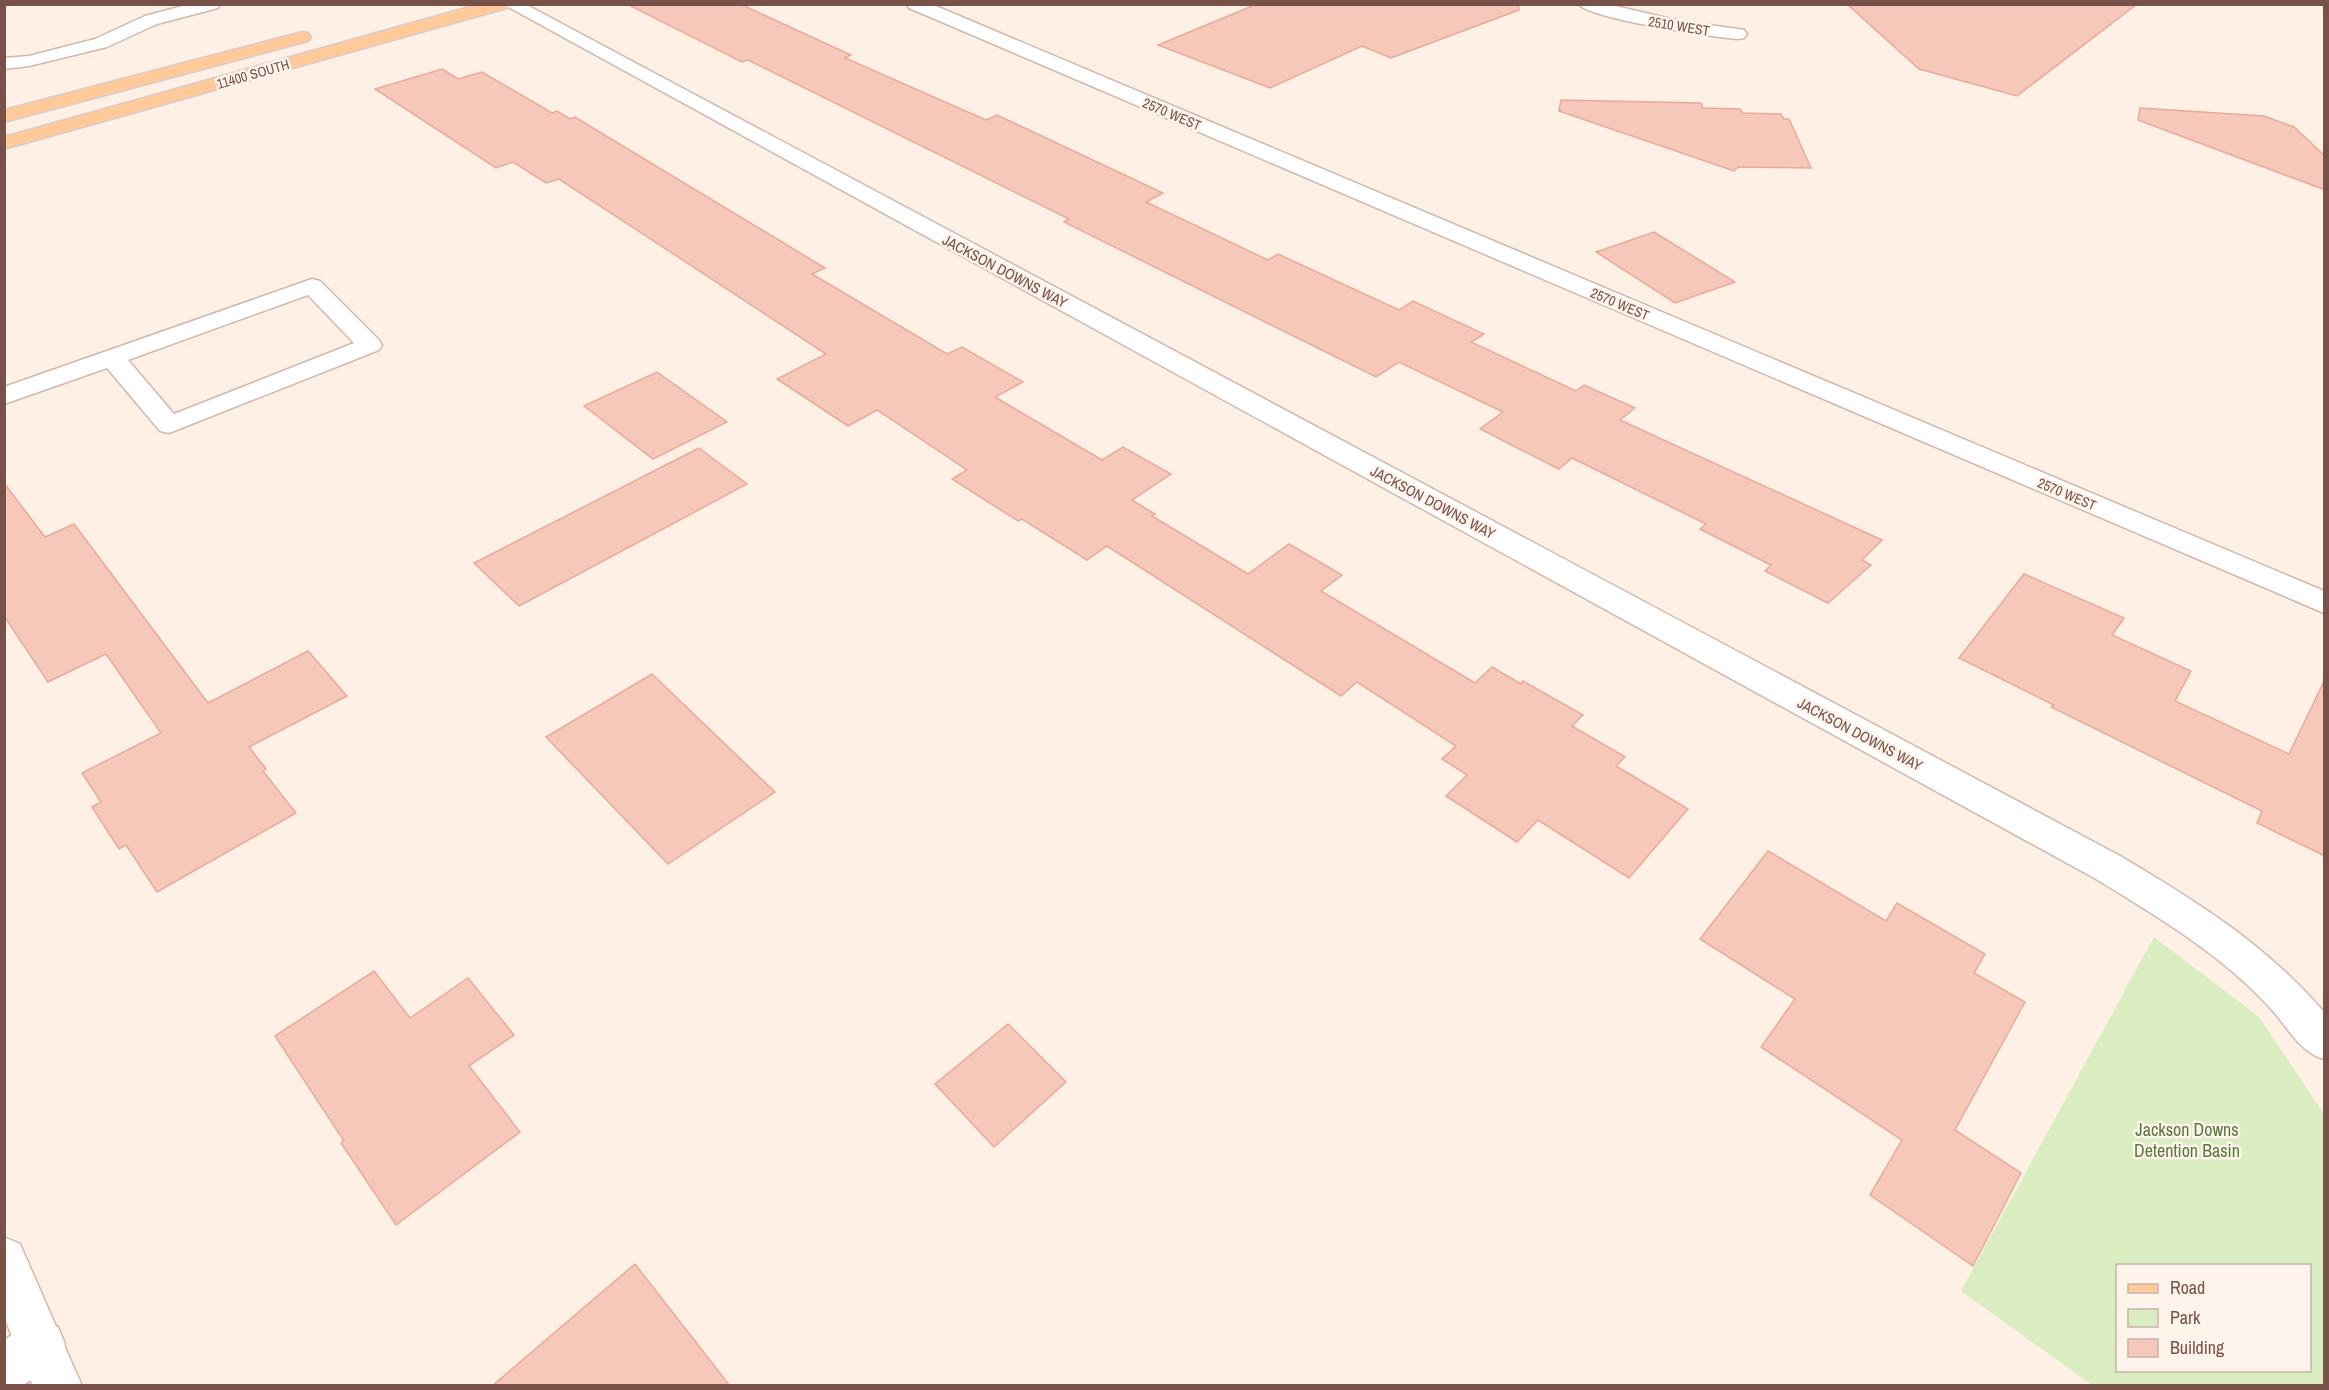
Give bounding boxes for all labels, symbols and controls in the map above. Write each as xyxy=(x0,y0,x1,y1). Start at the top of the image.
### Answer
street label: 2510 WEST xyxy=(1647,12,1711,40)
street label: 11400 SOUTH xyxy=(215,55,291,93)
street label: 2570 WEST xyxy=(1140,94,1204,134)
street label: JACKSON DOWNS WAY xyxy=(939,229,1072,313)
street label: 2570 WEST xyxy=(1588,284,1652,324)
street label: JACKSON DOWNS WAY xyxy=(1367,460,1500,544)
street label: 2570 WEST xyxy=(2035,474,2099,514)
street label: JACKSON DOWNS WAY xyxy=(1794,692,1927,776)
park label: Jackson Downs Detention Basin xyxy=(2134,1117,2240,1163)
legend xyxy=(2116,1264,2311,1372)
text: Road xyxy=(2170,1275,2205,1300)
text: Park xyxy=(2170,1305,2201,1330)
text: Building xyxy=(2170,1335,2225,1360)

